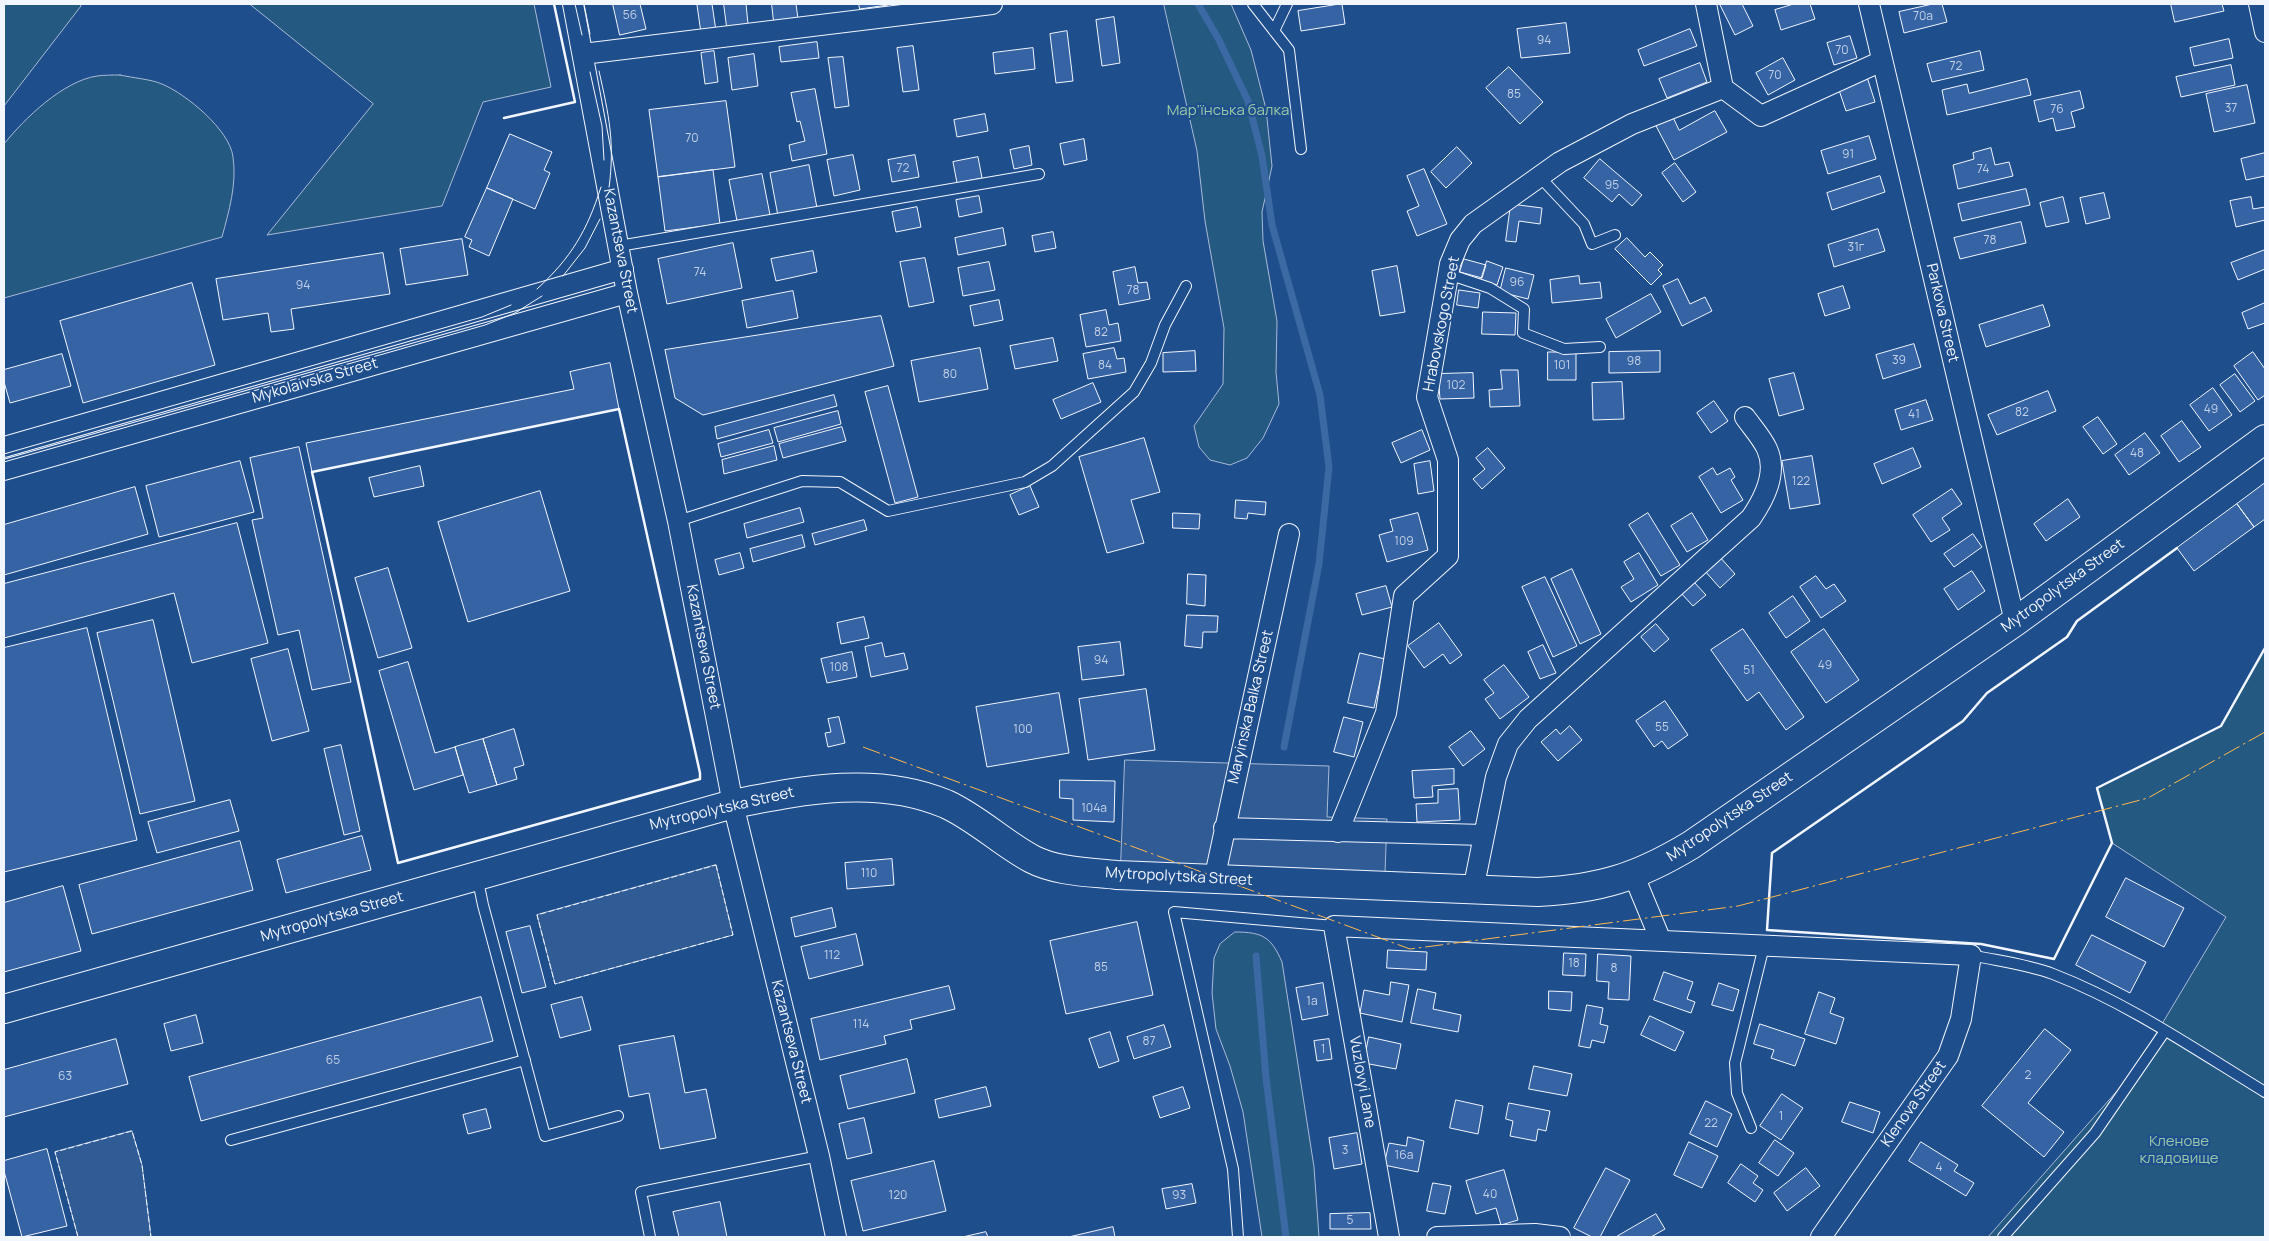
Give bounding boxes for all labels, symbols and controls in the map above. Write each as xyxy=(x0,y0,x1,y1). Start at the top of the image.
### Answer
house number: 56 xyxy=(623,9,637,23)
house number: 70а xyxy=(1913,10,1933,24)
house number: 94 xyxy=(1537,34,1551,48)
house number: 70 xyxy=(1835,44,1849,58)
house number: 72 xyxy=(1950,60,1962,74)
house number: 70 xyxy=(1768,69,1782,83)
house number: 85 xyxy=(1507,88,1521,102)
park label: Мар’їнська балка xyxy=(1167,102,1289,120)
house number: 37 xyxy=(2225,102,2237,116)
house number: 76 xyxy=(2050,103,2064,117)
house number: 70 xyxy=(685,132,699,146)
house number: 91 xyxy=(1842,148,1854,162)
house number: 72 xyxy=(897,162,909,176)
house number: 74 xyxy=(1977,163,1989,177)
house number: 95 xyxy=(1605,179,1619,193)
street label: Kazantseva Street xyxy=(599,187,641,315)
house number: 78 xyxy=(1984,234,1996,248)
house number: 31г xyxy=(1848,241,1864,255)
street label: Hrabovskogo Street xyxy=(1420,255,1464,393)
street label: Parkova Street xyxy=(1922,262,1962,364)
house number: 74 xyxy=(694,266,706,280)
house number: 96 xyxy=(1510,276,1524,290)
house number: 94 xyxy=(296,279,310,293)
house number: 78 xyxy=(1127,284,1139,298)
house number: 82 xyxy=(1094,326,1108,340)
street label: Mykolaivska Street xyxy=(250,354,380,408)
house number: 39 xyxy=(1892,354,1906,368)
house number: 98 xyxy=(1627,355,1641,369)
house number: 84 xyxy=(1098,359,1112,373)
house number: 101 xyxy=(1554,359,1570,373)
house number: 80 xyxy=(943,368,957,382)
house number: 102 xyxy=(1447,379,1465,393)
house number: 49 xyxy=(2204,403,2218,417)
house number: 82 xyxy=(2015,406,2029,420)
house number: 41 xyxy=(1908,408,1920,422)
house number: 48 xyxy=(2130,447,2144,461)
house number: 122 xyxy=(1792,475,1810,489)
house number: 109 xyxy=(1394,535,1414,549)
street label: Mytropolytska Street xyxy=(1998,535,2128,637)
street label: Kazantseva Street xyxy=(682,583,724,711)
street label: Maryinska Balka Street xyxy=(1225,628,1277,786)
house number: 94 xyxy=(1094,654,1108,668)
house number: 49 xyxy=(1818,659,1832,673)
house number: 108 xyxy=(830,661,848,675)
house number: 51 xyxy=(1743,664,1755,678)
house number: 55 xyxy=(1655,721,1669,735)
house number: 100 xyxy=(1013,723,1033,737)
street label: Mytropolytska Street xyxy=(1664,768,1796,866)
street label: Mytropolytska Street xyxy=(648,784,796,834)
house number: 104а xyxy=(1081,802,1107,816)
street label: Mytropolytska Street xyxy=(1105,864,1253,890)
house number: 110 xyxy=(861,867,877,881)
street label: Mytropolytska Street xyxy=(259,888,405,946)
house number: 112 xyxy=(824,949,840,963)
house number: 18 xyxy=(1568,957,1580,971)
house number: 85 xyxy=(1094,961,1108,975)
house number: 8 xyxy=(1611,962,1617,976)
street label: Kazantseva Street xyxy=(767,978,815,1106)
house number: 1а xyxy=(1306,995,1318,1009)
house number: 114 xyxy=(853,1018,869,1032)
house number: 87 xyxy=(1143,1035,1155,1049)
street label: Vuzlovyi Lane xyxy=(1345,1035,1379,1129)
house number: 1 xyxy=(1321,1043,1325,1057)
house number: 65 xyxy=(326,1054,340,1068)
street label: Klenova Street xyxy=(1878,1057,1950,1151)
house number: 2 xyxy=(2025,1069,2031,1083)
house number: 63 xyxy=(58,1070,72,1084)
house number: 1 xyxy=(1779,1110,1783,1124)
house number: 22 xyxy=(1704,1117,1718,1131)
park label: Кленове кладовище xyxy=(2140,1133,2218,1168)
house number: 3 xyxy=(1342,1144,1348,1158)
house number: 16а xyxy=(1395,1149,1413,1163)
house number: 4 xyxy=(1935,1161,1943,1175)
house number: 40 xyxy=(1483,1188,1497,1202)
house number: 120 xyxy=(889,1189,907,1203)
house number: 93 xyxy=(1172,1189,1186,1203)
house number: 5 xyxy=(1347,1214,1353,1228)

